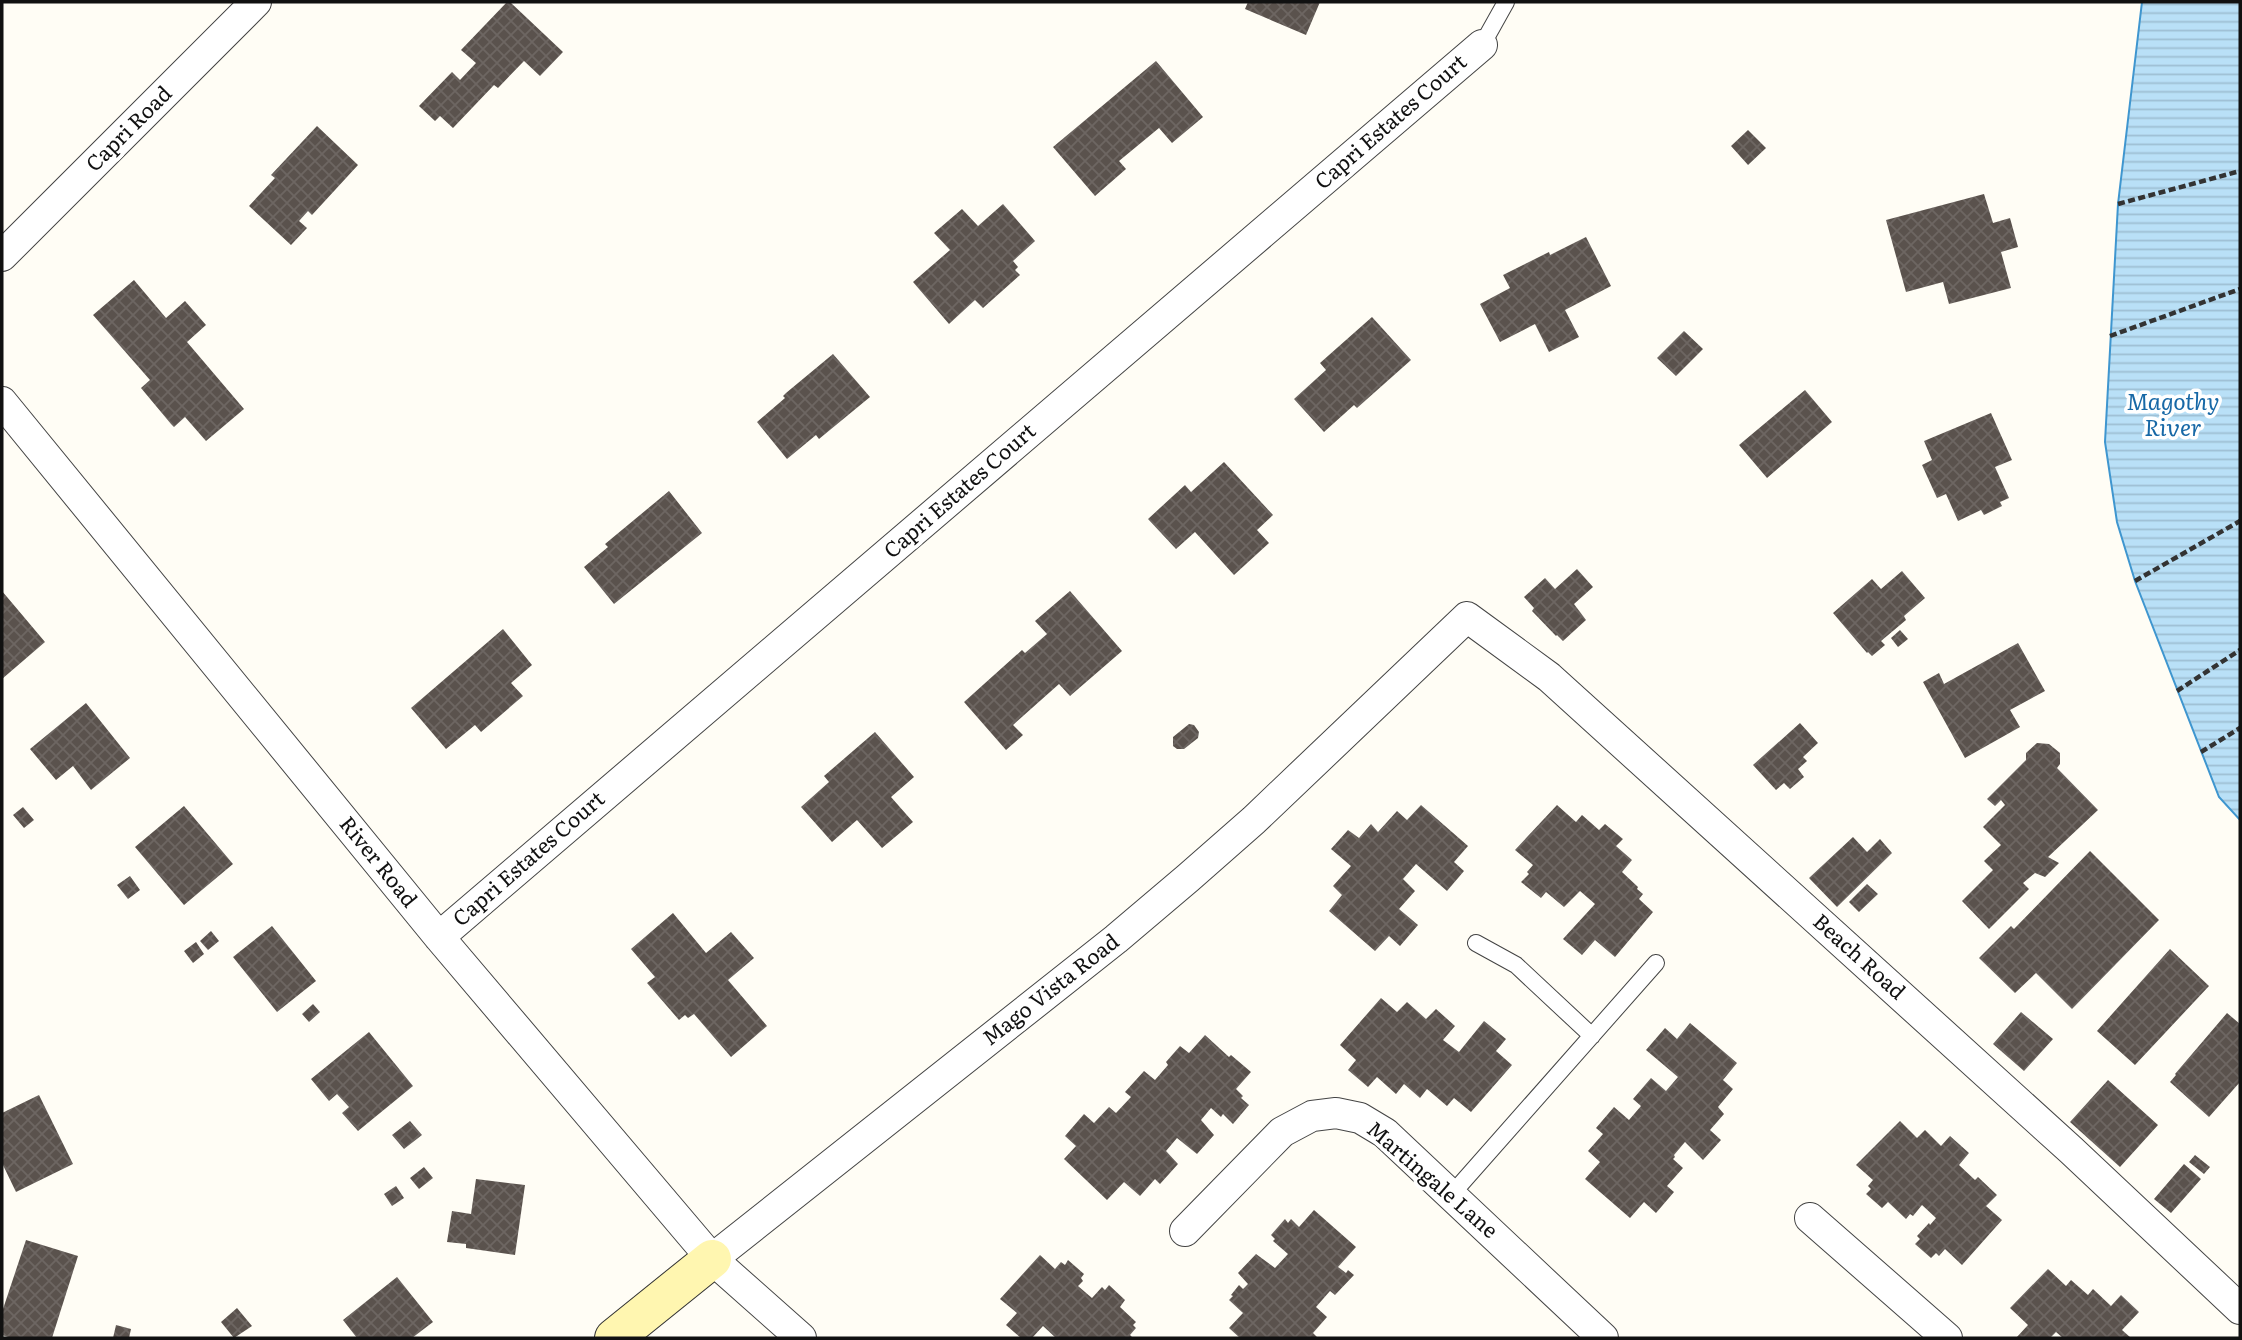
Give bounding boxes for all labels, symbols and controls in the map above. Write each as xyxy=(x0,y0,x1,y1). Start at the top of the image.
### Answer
street label: Capri Estates Court xyxy=(1307,45,1472,195)
street label: Capri Road xyxy=(77,77,177,177)
water label: Magothy River xyxy=(2127,383,2219,443)
street label: Capri Estates Court xyxy=(876,414,1041,564)
street label: Capri Estates Court xyxy=(445,782,610,932)
street label: River Road xyxy=(334,808,426,913)
street label: Beach Road xyxy=(1807,905,1914,1005)
street label: Mago Vista Road xyxy=(975,925,1125,1051)
street label: Martingale Lane xyxy=(1361,1112,1506,1244)

